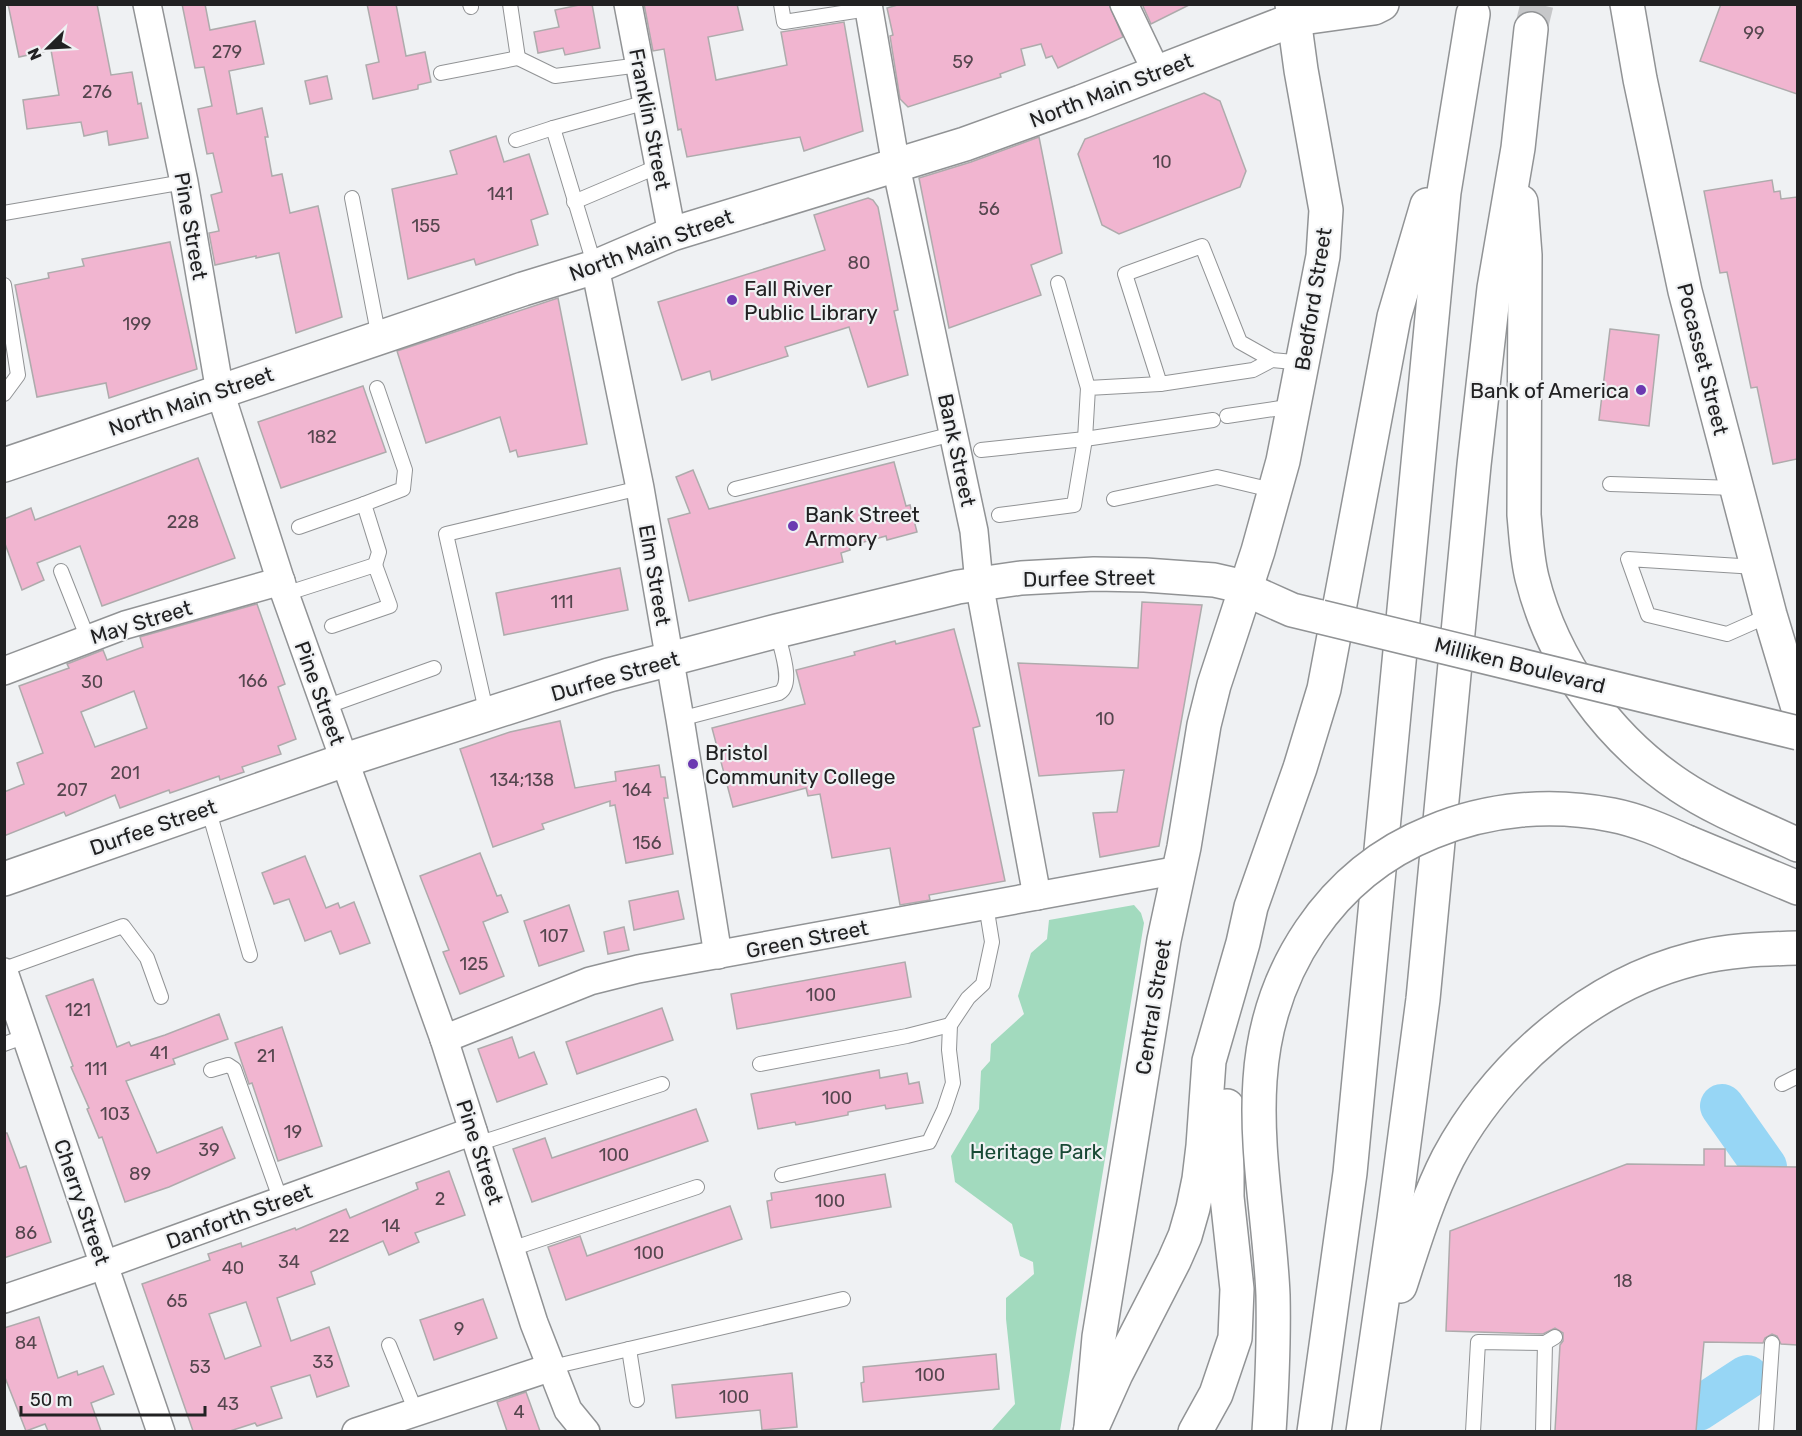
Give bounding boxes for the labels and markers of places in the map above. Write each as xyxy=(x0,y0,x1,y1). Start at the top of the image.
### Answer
place label: Fall River Public Library xyxy=(744,276,878,325)
marker: Fall River Public Library xyxy=(725,293,739,307)
place label: Bank of America xyxy=(1470,378,1629,403)
marker: Bank of America xyxy=(1634,383,1648,397)
place label: Bank Street Armory xyxy=(805,502,920,551)
marker: Bank Street Armory xyxy=(786,519,800,533)
place label: Bristol Community College xyxy=(705,740,896,789)
marker: Bristol Community College xyxy=(686,757,700,771)

